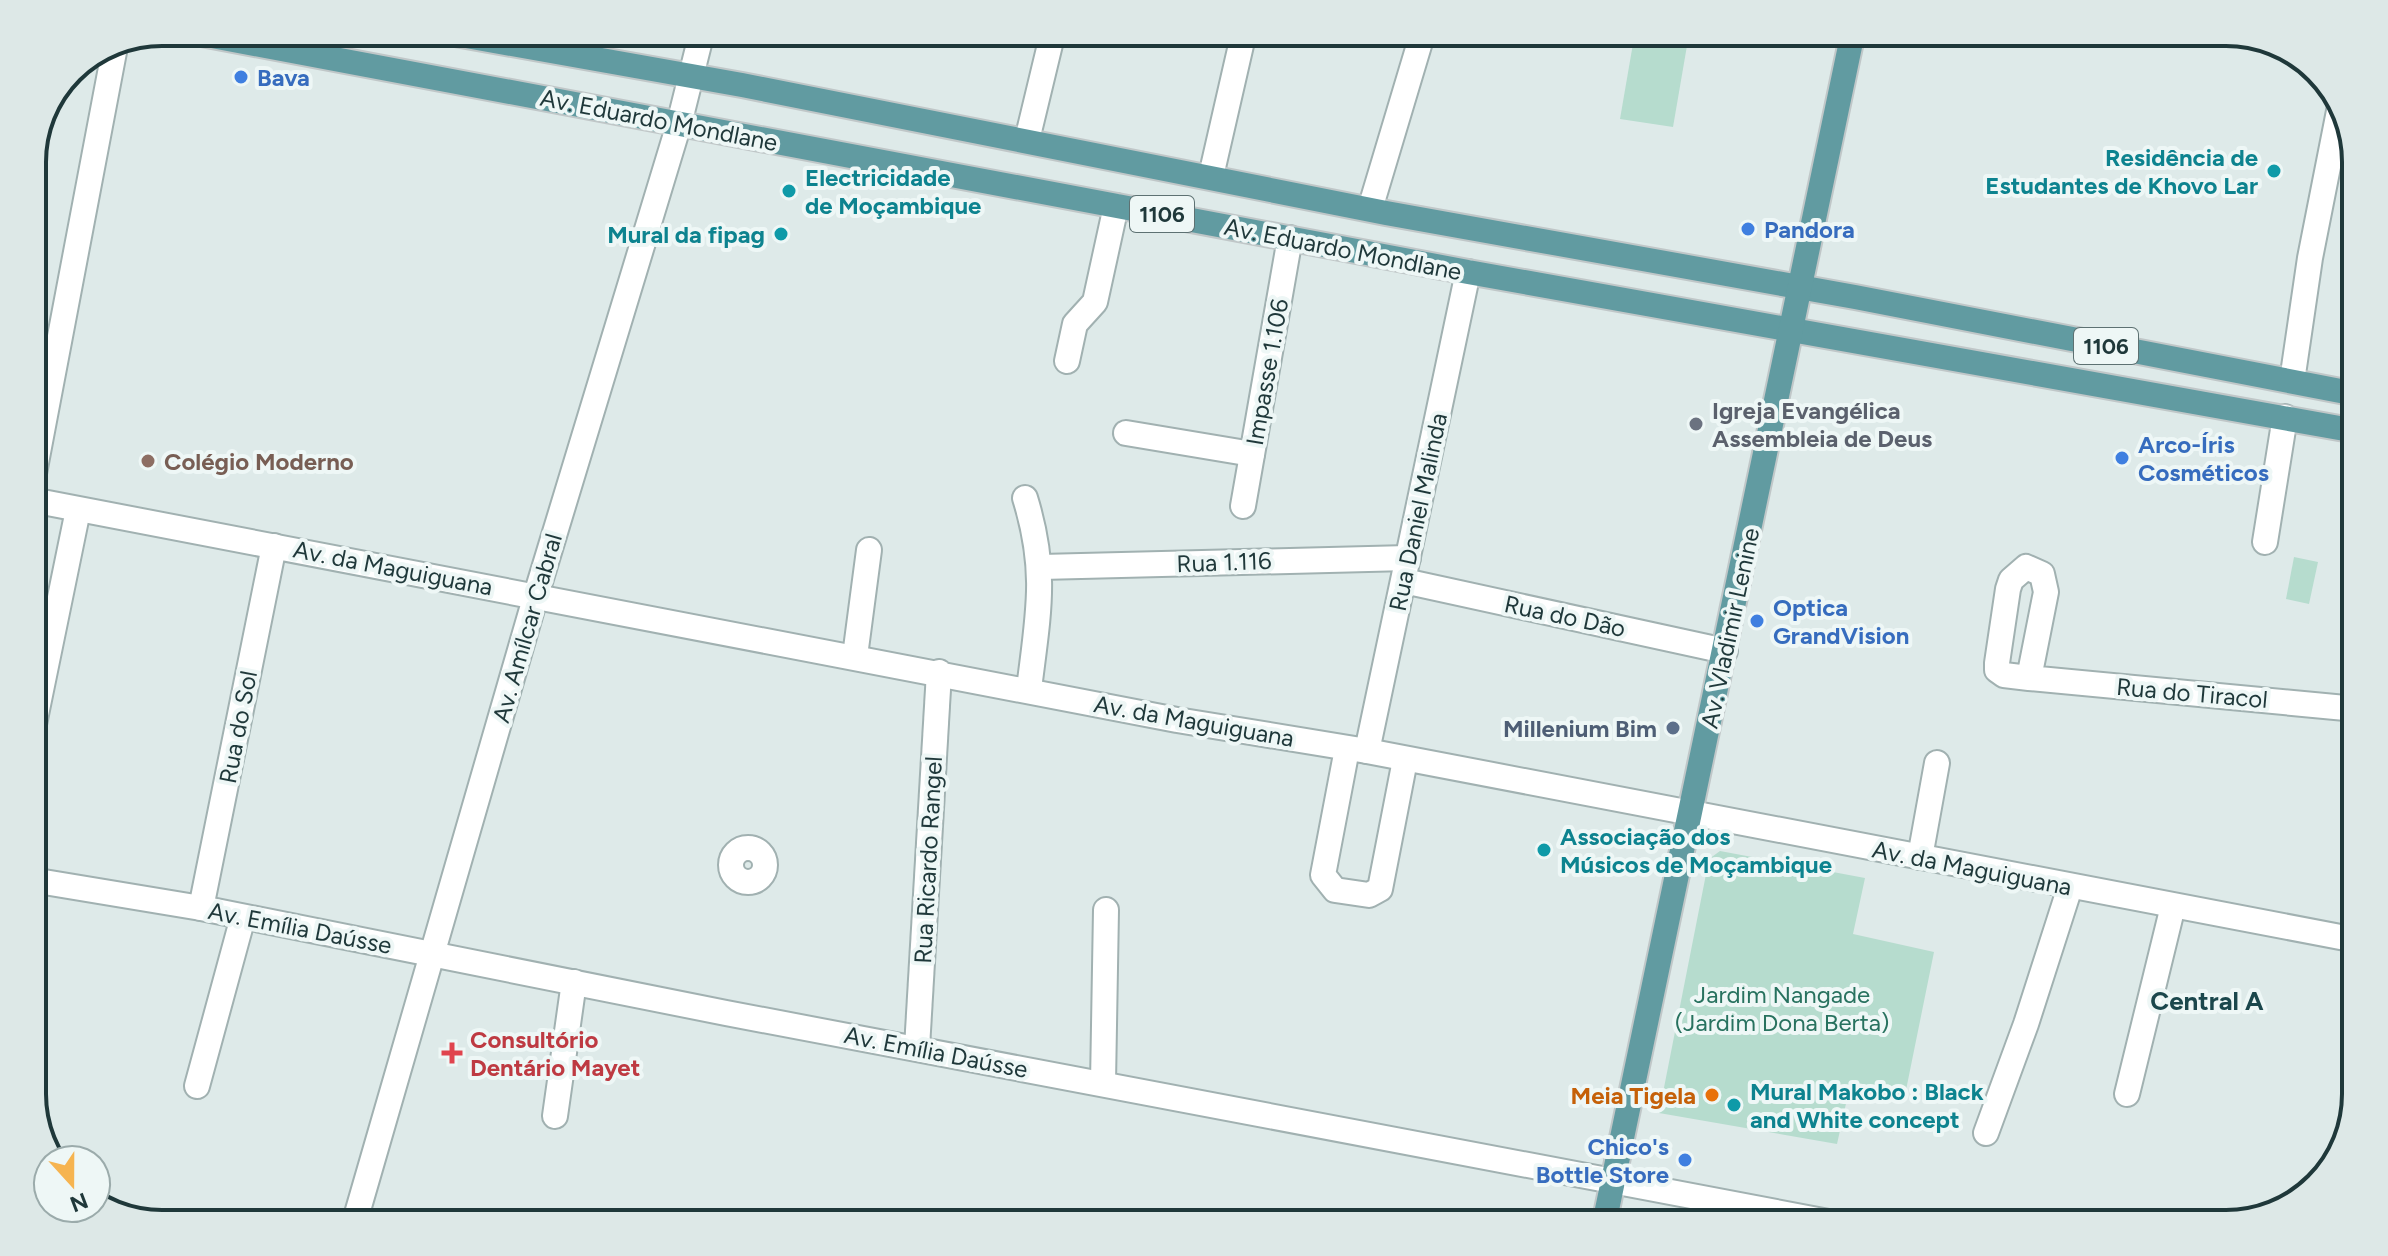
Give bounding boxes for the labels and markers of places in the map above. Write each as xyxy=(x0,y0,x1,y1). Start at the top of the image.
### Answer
place label: Bava xyxy=(257,63,310,92)
marker: Bava xyxy=(232,68,250,86)
place label: Residência de Estudantes de Khovo Lar xyxy=(1985,143,2258,200)
marker: Residência de Estudantes de Khovo Lar xyxy=(2265,162,2283,180)
place label: Electricidade de Moçambique xyxy=(805,163,981,220)
marker: Electricidade de Moçambique xyxy=(780,182,798,200)
place label: Pandora xyxy=(1764,215,1855,244)
place label: Mural da fipag xyxy=(607,220,765,249)
marker: Pandora xyxy=(1739,220,1757,238)
marker: Mural da fipag xyxy=(772,225,790,243)
place label: Igreja Evangélica Assembleia de Deus xyxy=(1712,396,1932,453)
marker: Igreja Evangélica Assembleia de Deus xyxy=(1687,415,1705,433)
place label: Arco-Íris Cosméticos xyxy=(2138,430,2269,487)
place label: Colégio Moderno xyxy=(164,447,354,476)
marker: Arco-Íris Cosméticos xyxy=(2113,449,2131,467)
marker: Colégio Moderno xyxy=(139,452,157,470)
place label: Optica GrandVision xyxy=(1773,593,1909,650)
marker: Optica GrandVision xyxy=(1748,612,1766,630)
place label: Millenium Bim xyxy=(1503,714,1657,743)
marker: Millenium Bim xyxy=(1664,719,1682,737)
place label: Associação dos Músicos de Moçambique xyxy=(1560,822,1832,879)
marker: Associação dos Músicos de Moçambique xyxy=(1535,841,1553,859)
place label: Consultório Dentário Mayet xyxy=(470,1025,640,1082)
marker: Consultório Dentário Mayet xyxy=(441,1042,463,1064)
place label: Mural Makobo : Black and White concept xyxy=(1750,1077,1984,1134)
place label: Meia Tigela xyxy=(1571,1081,1696,1110)
marker: Meia Tigela xyxy=(1703,1086,1721,1104)
marker: Mural Makobo : Black and White concept xyxy=(1725,1096,1743,1114)
place label: Chico's Bottle Store xyxy=(1536,1132,1669,1189)
marker: Chico's Bottle Store xyxy=(1676,1151,1694,1169)

